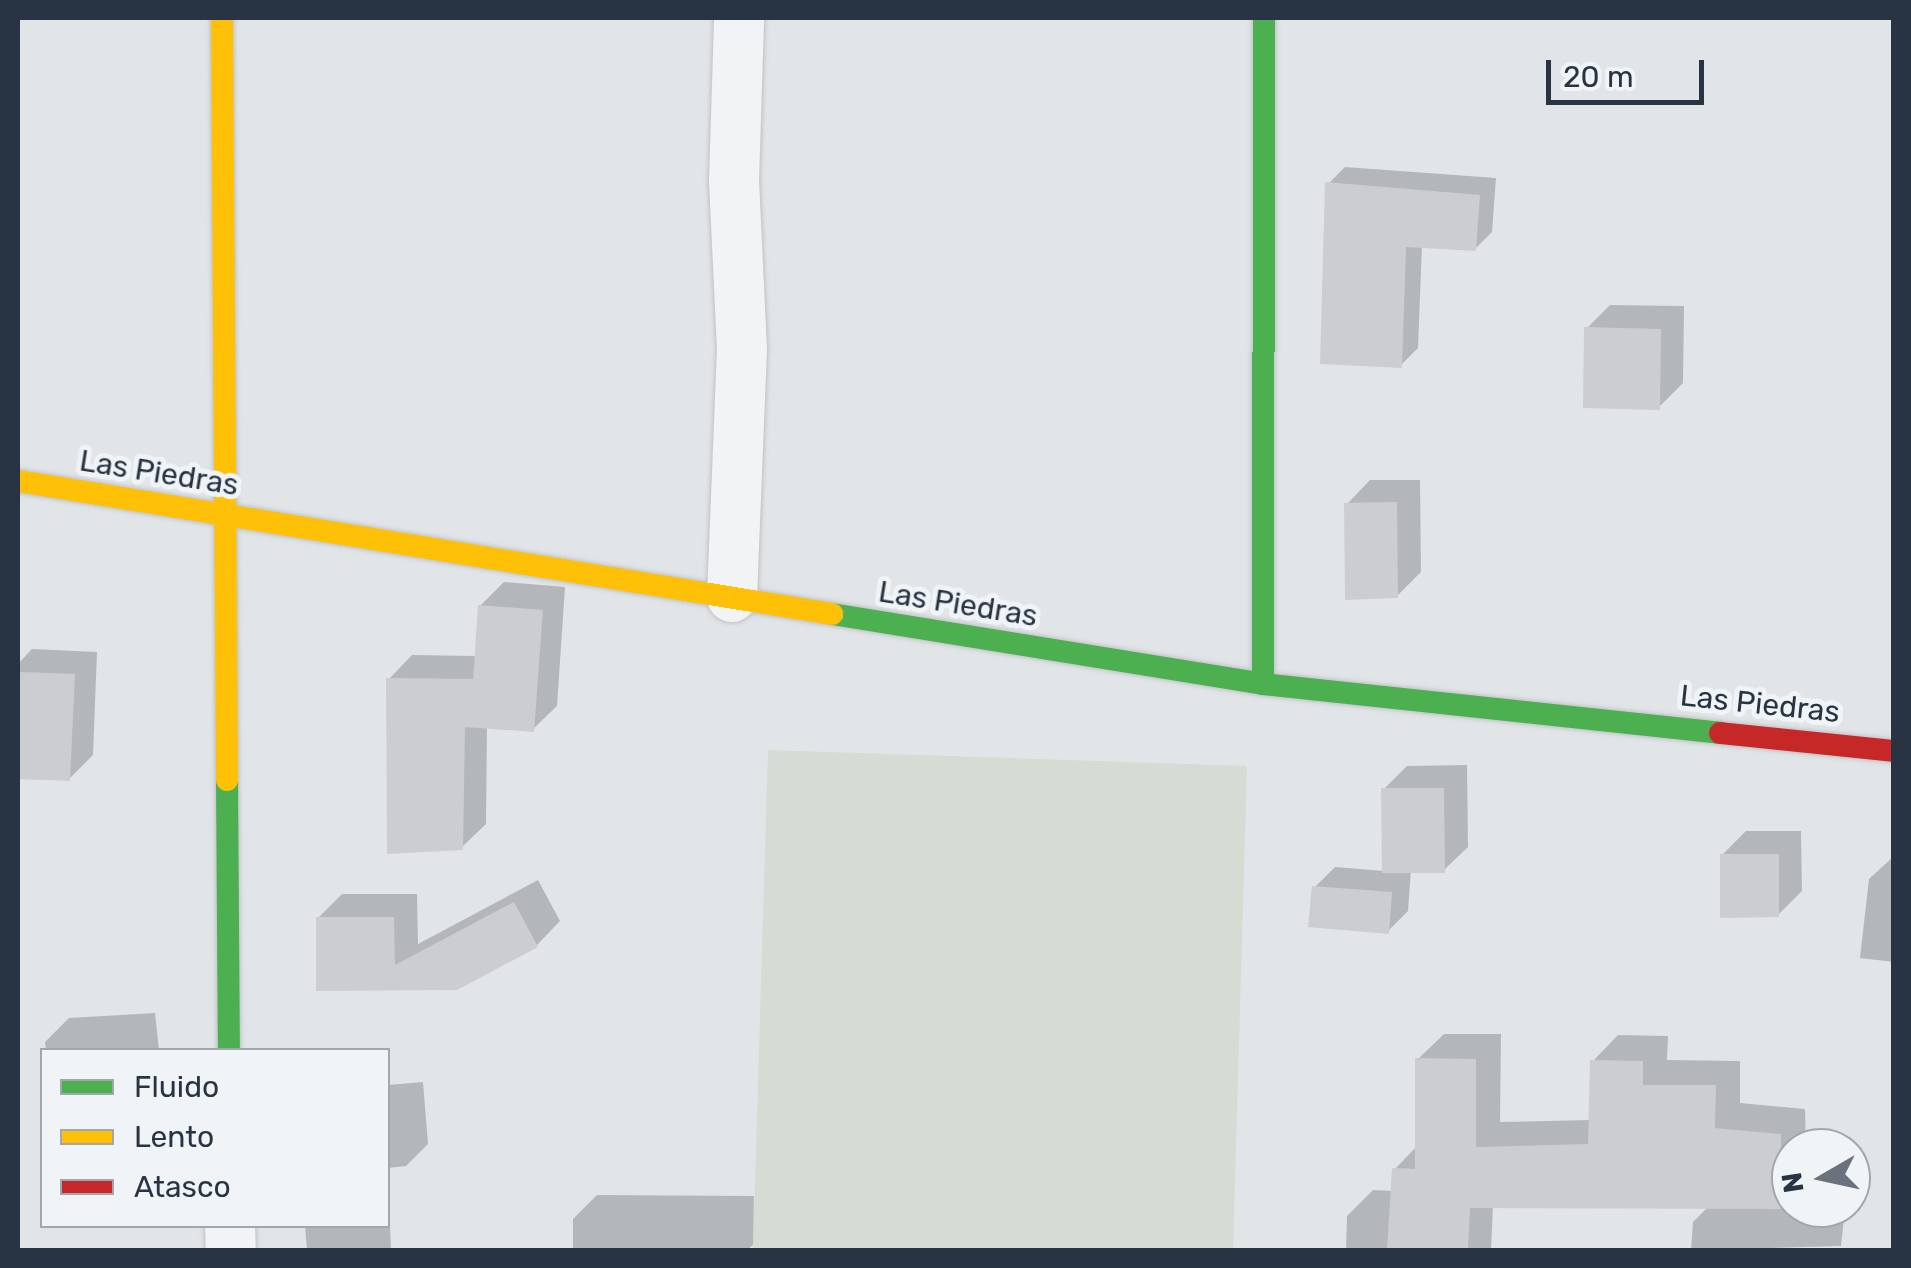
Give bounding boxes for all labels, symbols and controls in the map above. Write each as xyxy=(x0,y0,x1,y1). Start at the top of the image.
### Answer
scale bar xyxy=(1551,40,1708,102)
text: 20 m xyxy=(1563,59,1634,95)
street label: Las Piedras xyxy=(77,443,241,503)
street label: Las Piedras xyxy=(876,574,1040,634)
street label: Las Piedras xyxy=(1678,678,1842,730)
legend xyxy=(40,1048,390,1228)
text: Fluido xyxy=(134,1069,219,1105)
text: Lento xyxy=(134,1119,214,1155)
north arrow xyxy=(1771,1128,1871,1228)
text: Atasco xyxy=(134,1169,231,1205)
text: N xyxy=(1775,1170,1811,1195)

